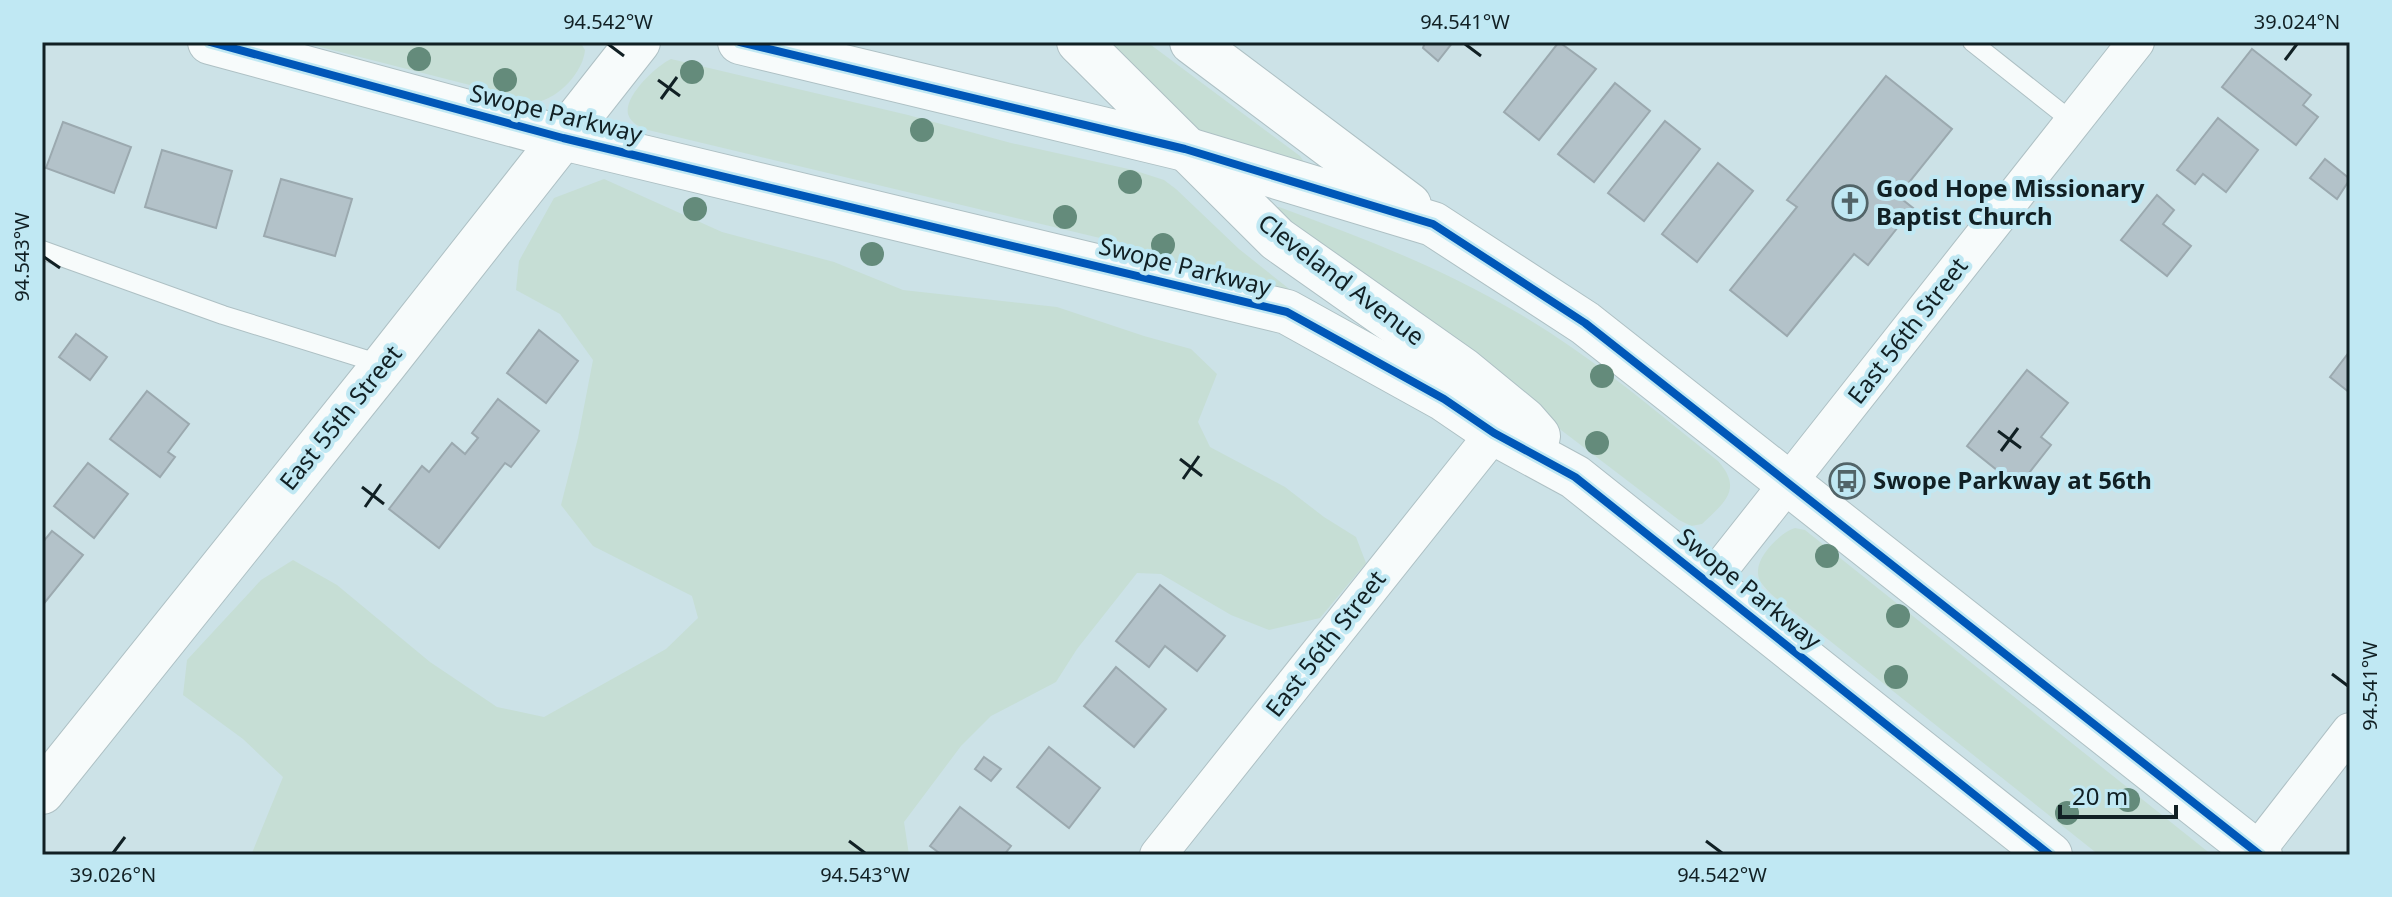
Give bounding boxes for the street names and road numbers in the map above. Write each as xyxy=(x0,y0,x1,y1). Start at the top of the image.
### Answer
street label: Swope Parkway xyxy=(467,75,647,150)
street label: Cleveland Avenue xyxy=(1252,205,1432,352)
street label: Swope Parkway xyxy=(1096,228,1276,303)
street label: East 56th Street xyxy=(1839,250,1975,410)
street label: East 55th Street xyxy=(271,337,409,496)
street label: Swope Parkway xyxy=(1671,520,1829,657)
street label: East 56th Street xyxy=(1257,563,1393,723)

